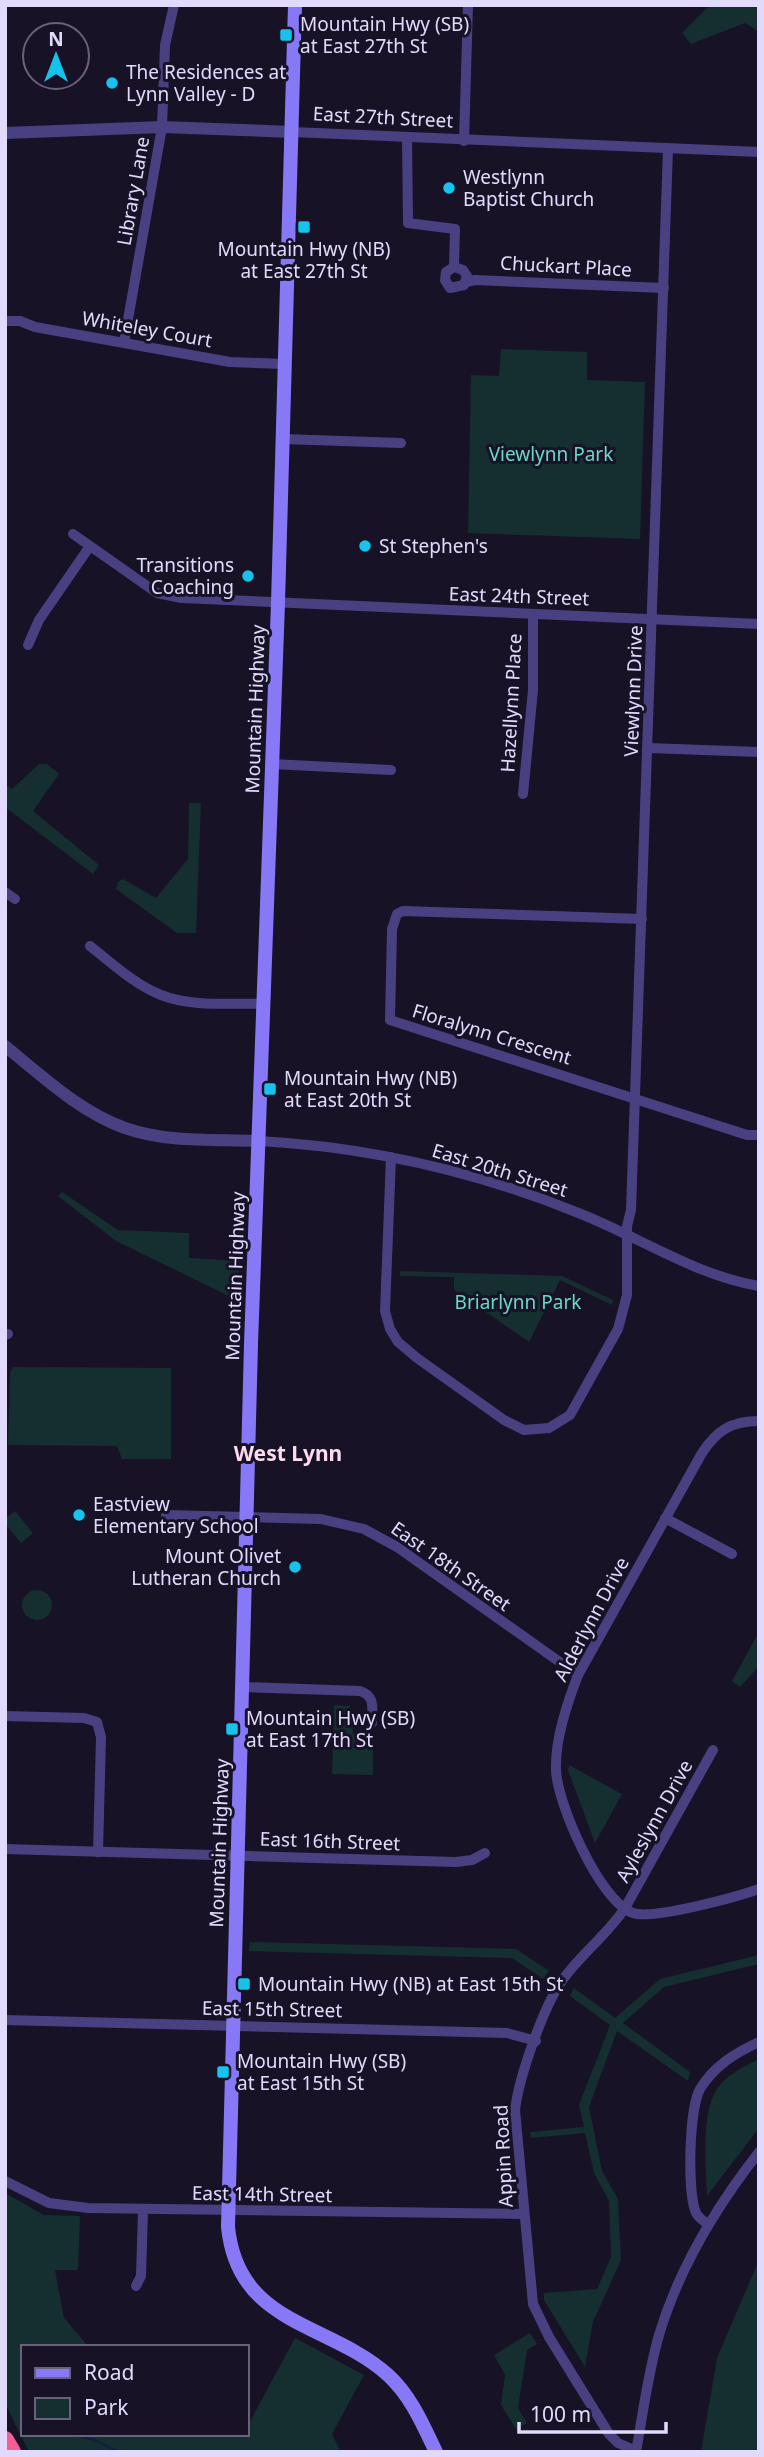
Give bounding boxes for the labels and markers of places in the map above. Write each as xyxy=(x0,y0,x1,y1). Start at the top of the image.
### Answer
place label: Mountain Hwy (SB) at East 27th St xyxy=(300,11,469,59)
marker: Mountain Hwy (SB) at East 27th St xyxy=(278,27,294,43)
place label: The Residences at Lynn Valley - D xyxy=(126,59,286,107)
marker: The Residences at Lynn Valley - D xyxy=(104,75,120,91)
place label: Westlynn Baptist Church xyxy=(463,164,594,212)
marker: Westlynn Baptist Church xyxy=(441,180,457,196)
marker: Mountain Hwy (NB) at East 27th St xyxy=(296,219,312,235)
place label: Mountain Hwy (NB) at East 27th St xyxy=(217,236,391,284)
place label: St Stephen's xyxy=(379,533,488,559)
marker: St Stephen's xyxy=(357,538,373,554)
place label: Transitions Coaching xyxy=(136,552,234,600)
marker: Transitions Coaching xyxy=(240,568,256,584)
place label: Mountain Hwy (NB) at East 20th St xyxy=(284,1065,457,1113)
marker: Mountain Hwy (NB) at East 20th St xyxy=(262,1081,278,1097)
place label: Eastview Elementary School xyxy=(93,1491,259,1539)
marker: Eastview Elementary School xyxy=(71,1507,87,1523)
place label: Mount Olivet Lutheran Church xyxy=(131,1543,281,1591)
marker: Mount Olivet Lutheran Church xyxy=(287,1559,303,1575)
place label: Mountain Hwy (SB) at East 17th St xyxy=(246,1705,415,1753)
marker: Mountain Hwy (SB) at East 17th St xyxy=(224,1721,240,1737)
place label: Mountain Hwy (NB) at East 15th St xyxy=(258,1971,563,1997)
marker: Mountain Hwy (NB) at East 15th St xyxy=(236,1976,252,1992)
place label: Mountain Hwy (SB) at East 15th St xyxy=(237,2048,406,2096)
marker: Mountain Hwy (SB) at East 15th St xyxy=(215,2064,231,2080)

